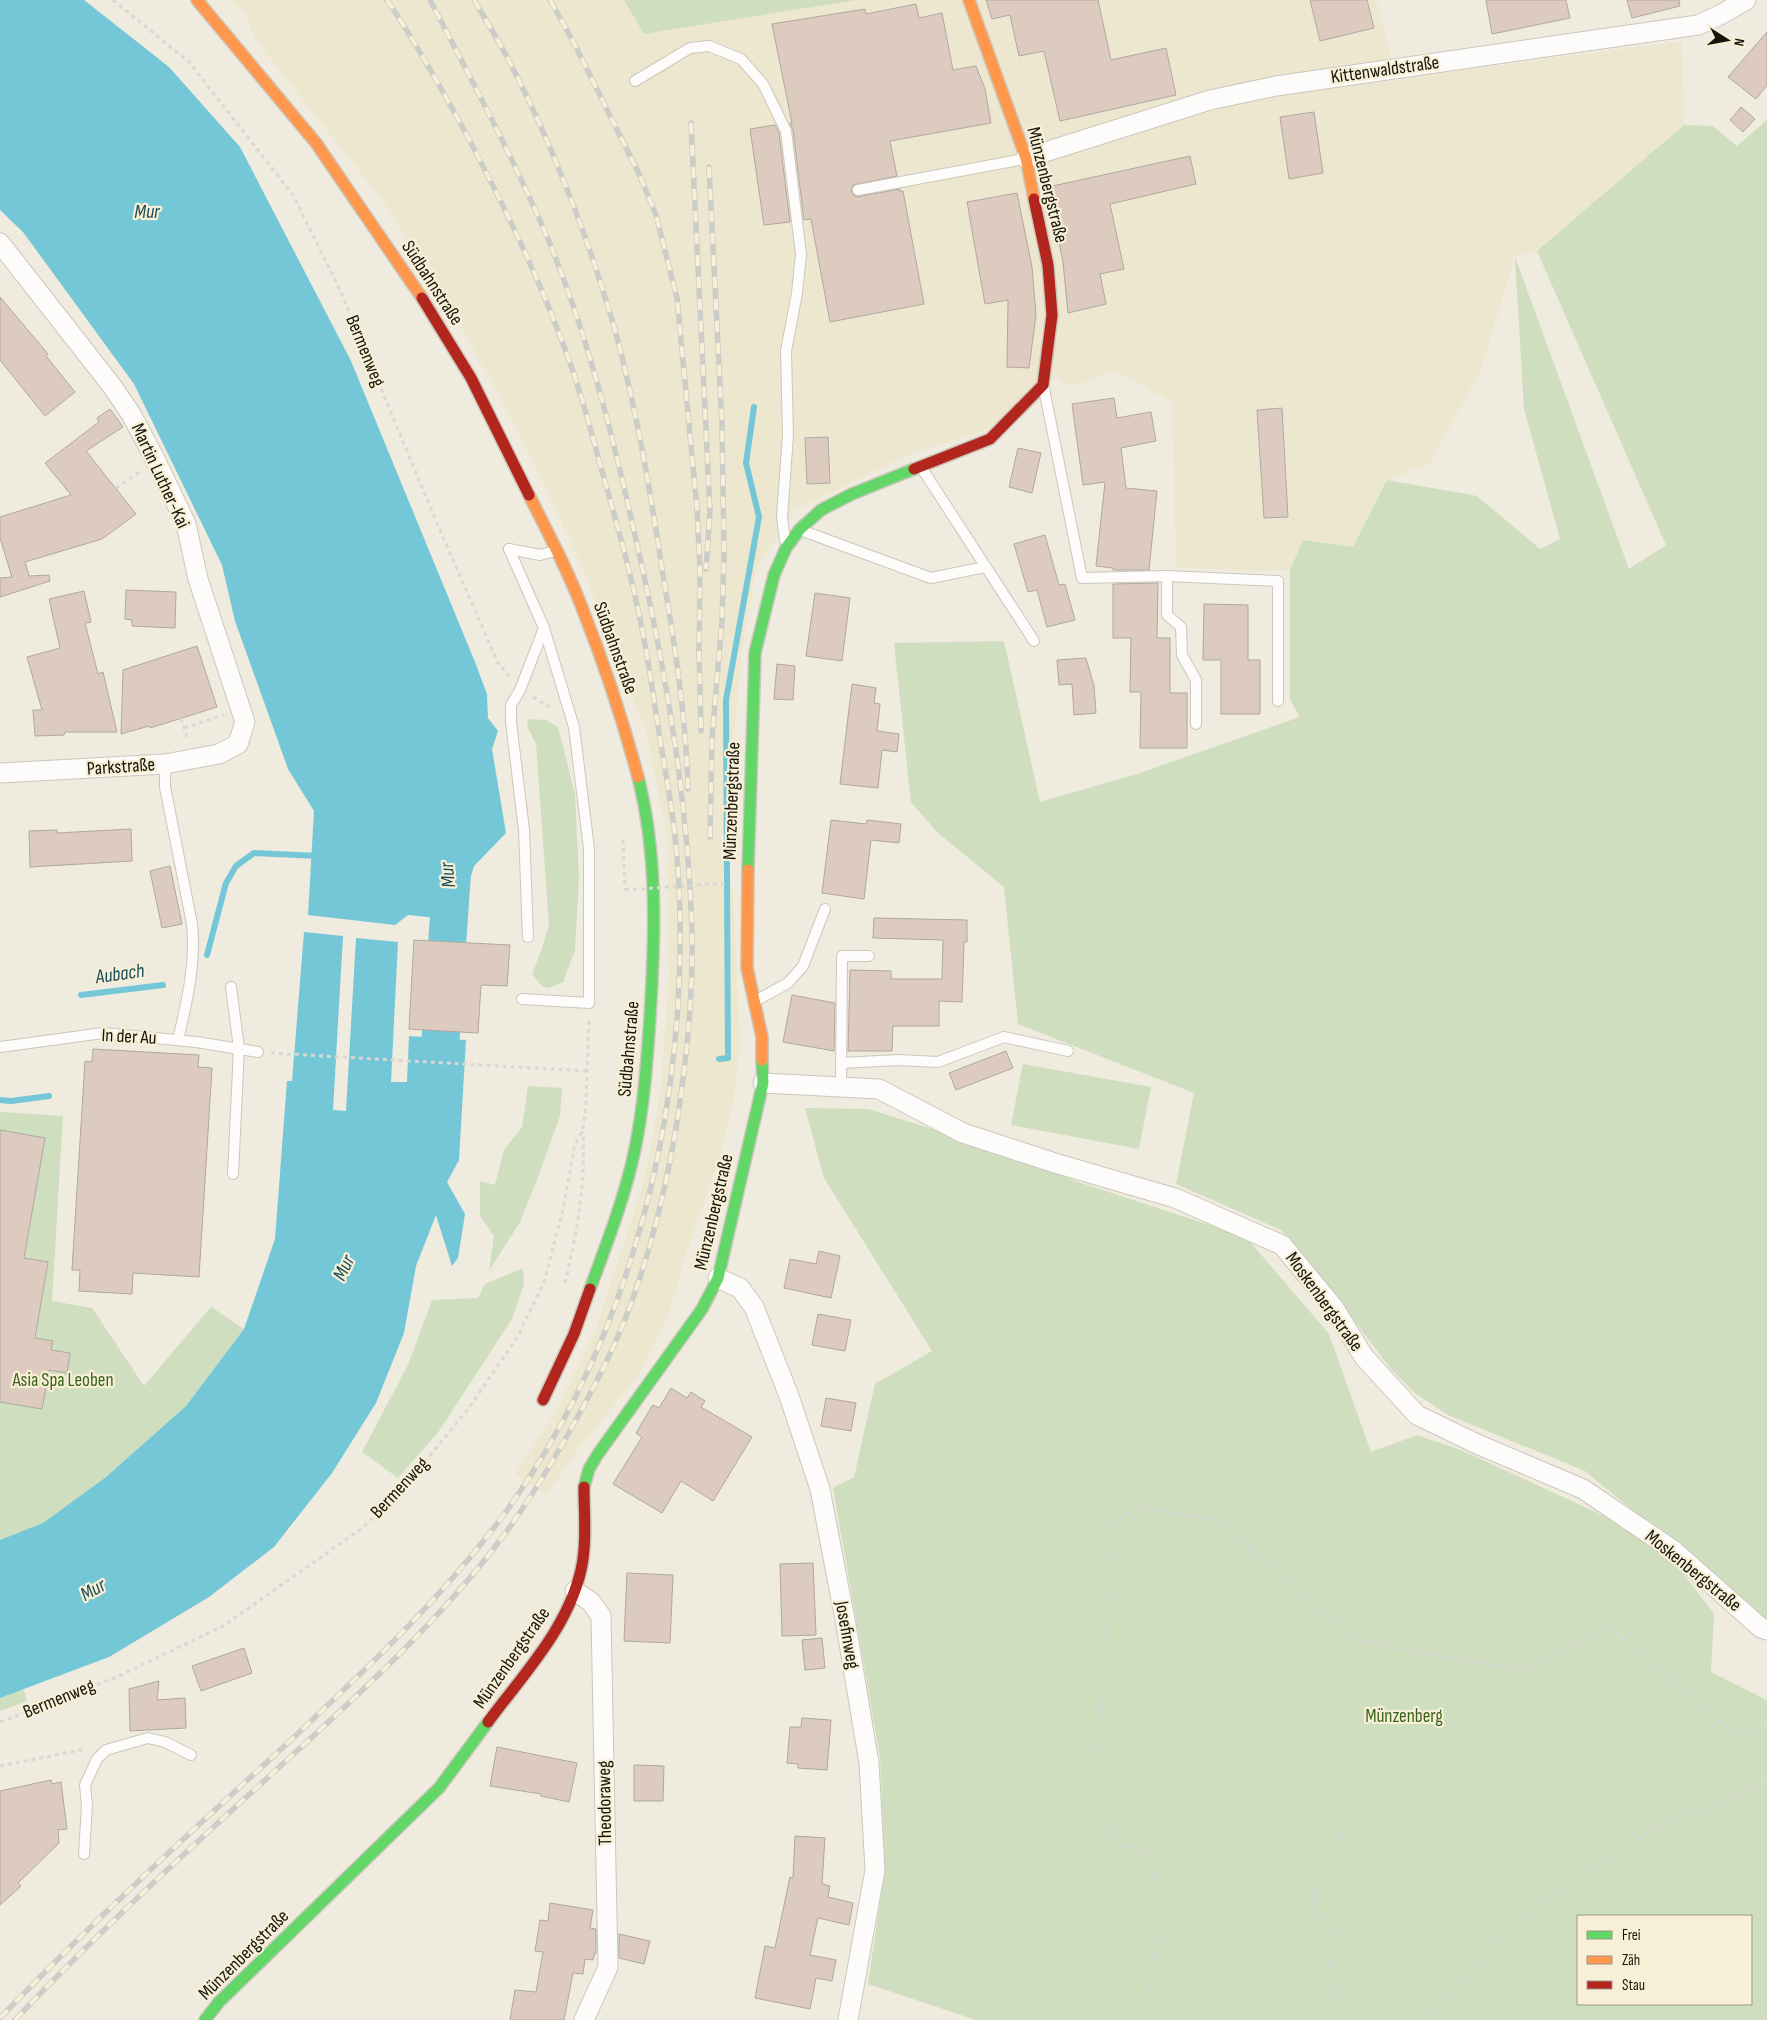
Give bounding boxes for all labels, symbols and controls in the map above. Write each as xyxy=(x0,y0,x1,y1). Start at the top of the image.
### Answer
north arrow xyxy=(1702,15,1752,65)
text: N xyxy=(1730,37,1748,48)
street label: Kittenwaldstraße xyxy=(1329,51,1441,89)
street label: Münzenbergstraße xyxy=(1022,125,1072,245)
water label: Mur xyxy=(134,200,161,224)
street label: Südbahnstraße xyxy=(396,236,468,330)
street label: Bermenweg xyxy=(340,312,390,391)
street label: Martin Luther-Kai xyxy=(126,420,194,532)
street label: Südbahnstraße xyxy=(588,599,642,697)
street label: Münzenbergstraße xyxy=(718,741,746,861)
street label: Parkstraße xyxy=(86,753,156,781)
water label: Mur xyxy=(435,860,461,889)
water label: Aubach xyxy=(93,959,146,989)
street label: Südbahnstraße xyxy=(613,1000,645,1098)
street label: In der Au xyxy=(101,1024,157,1050)
street label: Münzenbergstraße xyxy=(689,1152,739,1272)
street label: Moskenbergstraße xyxy=(1280,1248,1368,1356)
water label: Mur xyxy=(328,1250,361,1285)
park label: Asia Spa Leoben xyxy=(11,1369,114,1392)
street label: Bermenweg xyxy=(366,1452,434,1523)
street label: Moskenbergstraße xyxy=(1640,1525,1746,1617)
water label: Mur xyxy=(76,1573,111,1607)
street label: Josefinweg xyxy=(830,1598,864,1671)
street label: Münzenbergstraße xyxy=(469,1603,555,1713)
street label: Bermenweg xyxy=(20,1674,99,1724)
park label: Münzenberg xyxy=(1365,1705,1443,1728)
street label: Theodoraweg xyxy=(593,1760,617,1846)
street label: Münzenbergstraße xyxy=(194,1905,294,2005)
legend xyxy=(1577,1915,1752,2005)
text: Frei xyxy=(1622,1926,1641,1945)
text: Zäh xyxy=(1622,1951,1640,1970)
text: Stau xyxy=(1622,1976,1645,1995)

